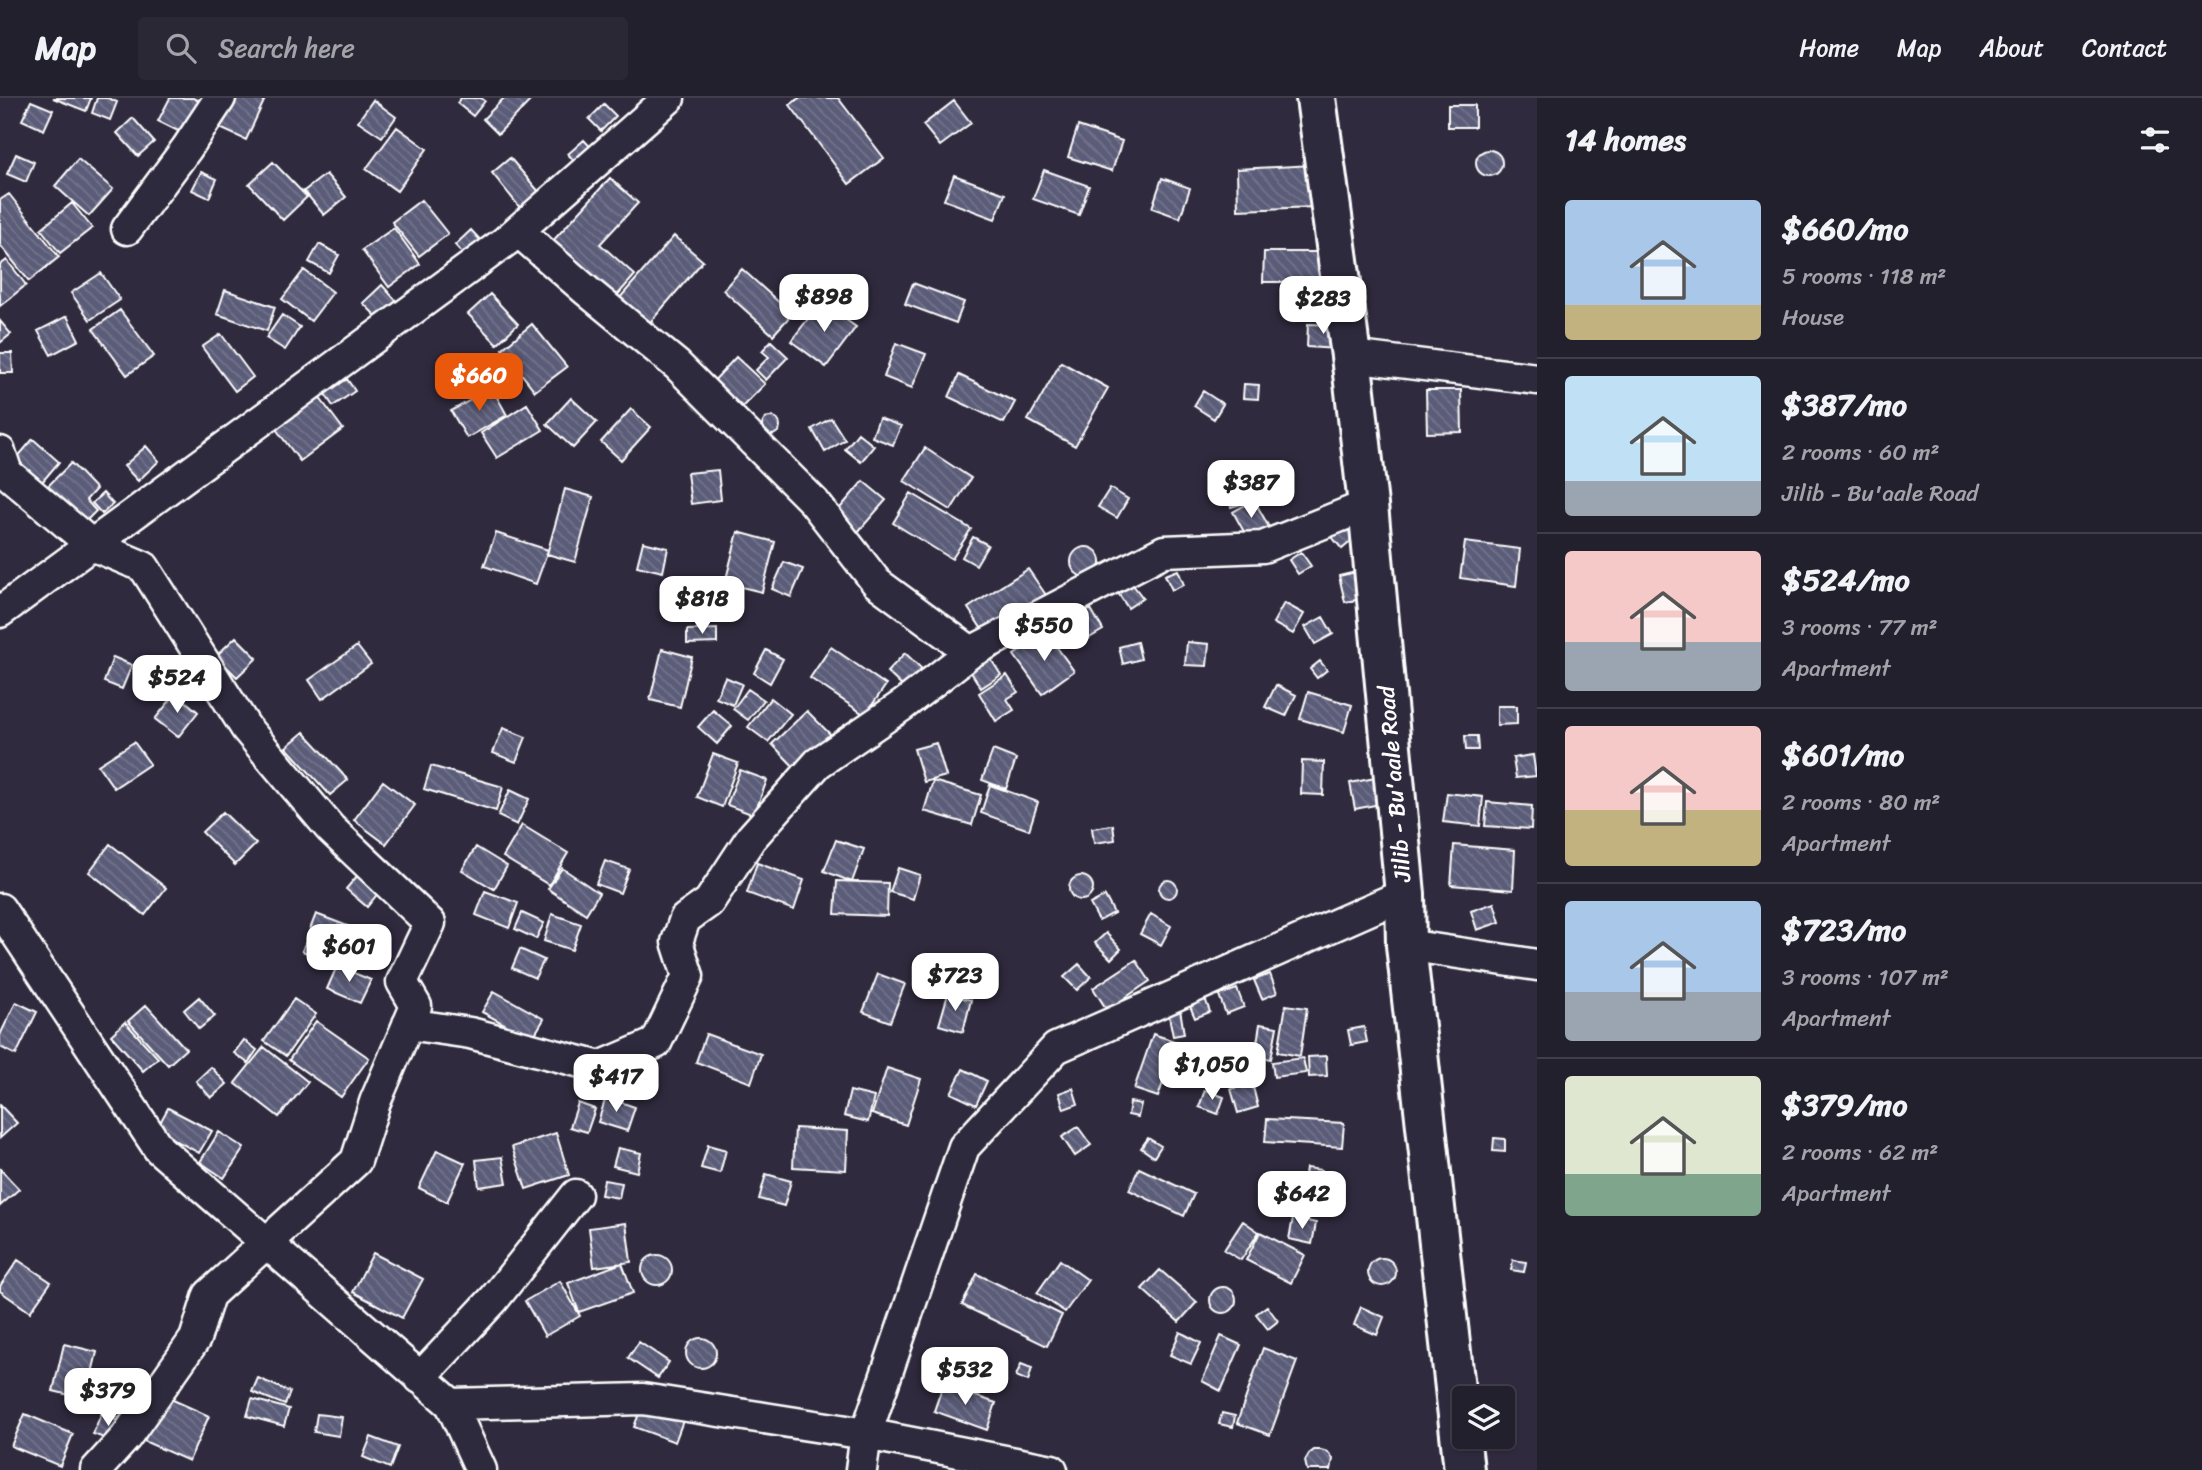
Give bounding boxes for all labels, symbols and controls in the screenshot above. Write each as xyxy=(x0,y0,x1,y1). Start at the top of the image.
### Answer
search box xyxy=(138,17,628,80)
text: Map xyxy=(35,19,96,77)
text: Search here xyxy=(218,25,355,71)
text: Home xyxy=(1799,27,1859,69)
text: Map xyxy=(1897,27,1941,69)
text: About xyxy=(1979,27,2044,69)
text: Contact xyxy=(2082,27,2167,69)
icon: search xyxy=(162,29,200,67)
text: 14 homes xyxy=(1565,113,1686,167)
icon: filters xyxy=(2136,121,2174,159)
text: $660/mo xyxy=(1782,202,1908,256)
icon: home xyxy=(1621,228,1705,312)
text: 5 rooms · 118 m² xyxy=(1782,256,1946,297)
pin: $898 xyxy=(783,274,865,334)
text: $898 xyxy=(795,276,853,317)
pin: $283 xyxy=(1282,276,1364,336)
text: $283 xyxy=(1295,278,1351,319)
text: House xyxy=(1782,297,1844,338)
pin: $660 xyxy=(438,354,520,413)
text: $660 xyxy=(451,355,507,396)
text: $387/mo xyxy=(1782,378,1907,432)
icon: home xyxy=(1621,404,1705,488)
text: 2 rooms · 60 m² xyxy=(1782,432,1940,473)
pin: $387 xyxy=(1210,460,1292,520)
text: $387 xyxy=(1223,462,1279,503)
text: Jilib - Bu'aale Road xyxy=(1782,473,1978,514)
text: $524/mo xyxy=(1782,553,1910,607)
pin: $818 xyxy=(661,576,743,636)
text: $818 xyxy=(675,578,729,619)
icon: home xyxy=(1621,579,1705,663)
pin: $550 xyxy=(1003,603,1085,663)
text: $550 xyxy=(1015,605,1073,646)
text: 3 rooms · 77 m² xyxy=(1782,607,1938,648)
text: Apartment xyxy=(1782,648,1891,689)
pin: $524 xyxy=(136,656,218,715)
text: $524 xyxy=(148,657,206,698)
street label: Jilib - Bu'aale Road xyxy=(1365,682,1424,885)
text: $601/mo xyxy=(1782,728,1904,782)
icon: home xyxy=(1621,754,1705,838)
text: 2 rooms · 80 m² xyxy=(1782,782,1940,823)
text: Apartment xyxy=(1782,823,1891,864)
text: $723/mo xyxy=(1782,903,1906,957)
pin: $601 xyxy=(308,924,390,984)
text: $601 xyxy=(323,926,375,967)
icon: home xyxy=(1621,929,1705,1013)
pin: $723 xyxy=(914,954,996,1013)
text: $723 xyxy=(928,955,982,996)
text: 3 rooms · 107 m² xyxy=(1782,957,1949,998)
text: Apartment xyxy=(1782,998,1891,1039)
pin: $1,050 xyxy=(1155,1042,1269,1102)
text: $1,050 xyxy=(1175,1044,1249,1085)
pin: $417 xyxy=(575,1054,657,1114)
text: $417 xyxy=(590,1056,642,1097)
text: $379/mo xyxy=(1782,1078,1907,1132)
icon: home xyxy=(1621,1104,1705,1188)
text: 2 rooms · 62 m² xyxy=(1782,1132,1938,1173)
pin: $642 xyxy=(1261,1172,1343,1231)
text: $642 xyxy=(1274,1173,1330,1214)
text: Apartment xyxy=(1782,1173,1891,1214)
pin: $532 xyxy=(924,1348,1006,1407)
text: $532 xyxy=(937,1349,993,1390)
pin: $379 xyxy=(67,1368,149,1428)
text: $379 xyxy=(80,1370,136,1411)
map controls xyxy=(1452,1386,1515,1449)
button: layers xyxy=(1452,1386,1515,1449)

